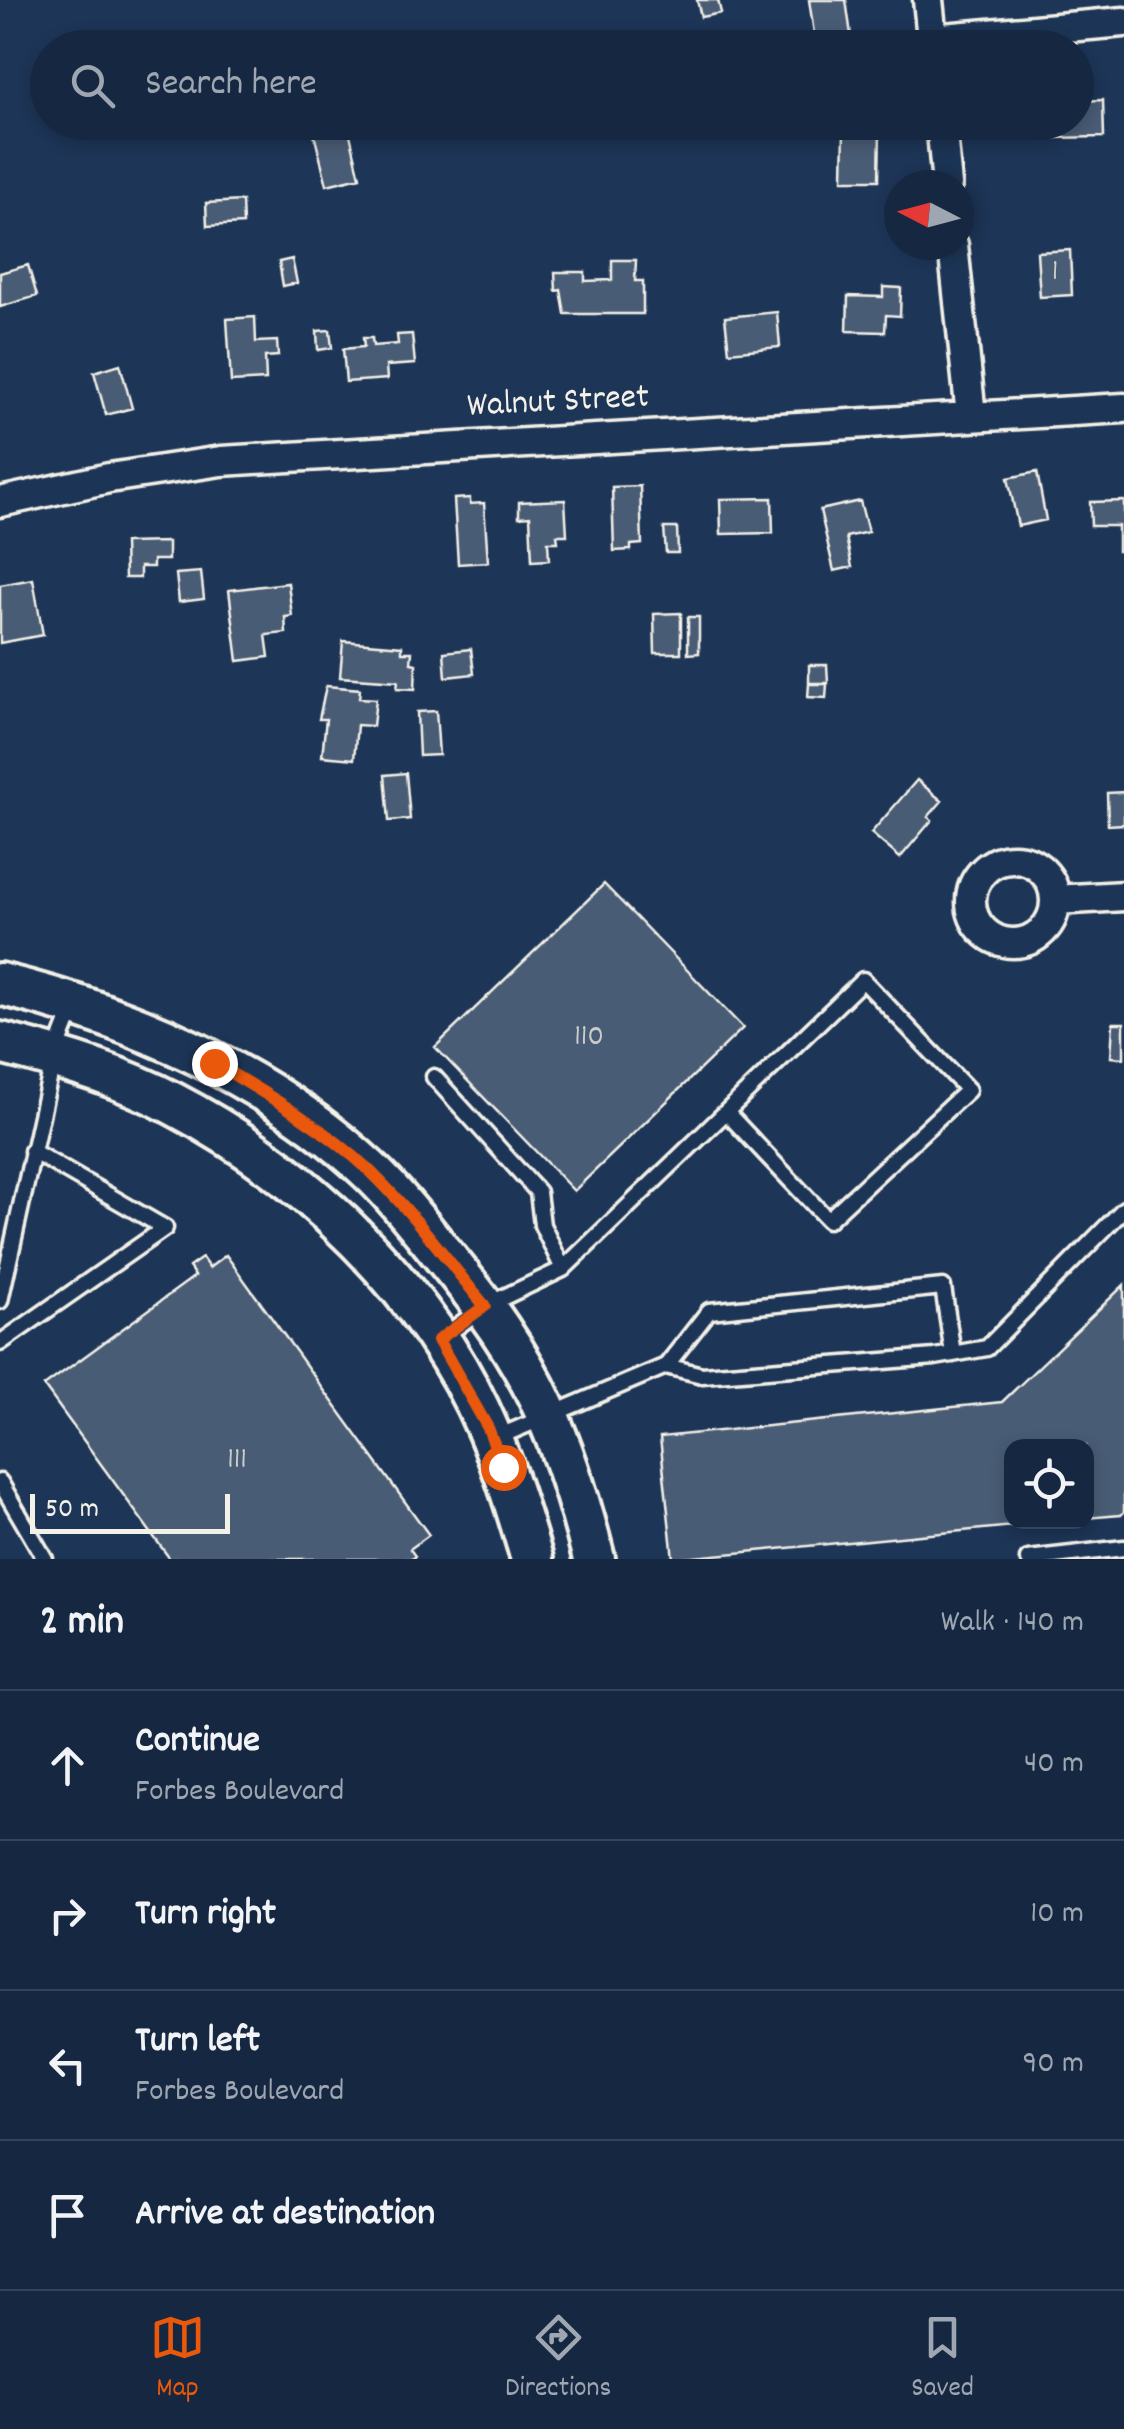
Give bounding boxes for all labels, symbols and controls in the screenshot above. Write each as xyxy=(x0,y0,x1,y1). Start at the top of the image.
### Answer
search box xyxy=(30,30,1094,140)
icon: search xyxy=(65,58,120,113)
text: Search here xyxy=(145,58,317,113)
north arrow xyxy=(884,170,974,260)
house number: 1 xyxy=(1052,252,1058,295)
street label: Walnut Street xyxy=(466,373,650,433)
house number: 110 xyxy=(574,1017,604,1060)
route end xyxy=(192,1041,238,1087)
map controls xyxy=(1004,1439,1094,1529)
button: locate xyxy=(1004,1439,1094,1529)
house number: 111 xyxy=(227,1440,247,1483)
route start xyxy=(481,1445,527,1491)
scale bar xyxy=(30,1489,230,1534)
text: 50 m xyxy=(45,1491,99,1531)
text: 2 min xyxy=(40,1594,124,1654)
text: Walk · 140 m xyxy=(941,1601,1084,1647)
text: Continue xyxy=(135,1715,260,1770)
icon: ahead xyxy=(40,1738,95,1793)
text: 40 m xyxy=(1024,1742,1084,1788)
text: Forbes Boulevard xyxy=(135,1770,344,1816)
icon: right xyxy=(40,1888,95,1943)
text: Turn right xyxy=(135,1888,276,1943)
text: 10 m xyxy=(1030,1892,1084,1938)
text: Turn left xyxy=(135,2015,260,2070)
icon: left xyxy=(40,2038,95,2093)
text: 90 m xyxy=(1023,2042,1084,2088)
text: Forbes Boulevard xyxy=(135,2070,344,2116)
icon: arrive xyxy=(40,2188,95,2243)
text: Arrive at destination xyxy=(135,2188,435,2243)
tab: Map xyxy=(150,2310,205,2410)
tab: Directions xyxy=(505,2310,611,2410)
tab: Saved xyxy=(911,2310,974,2410)

